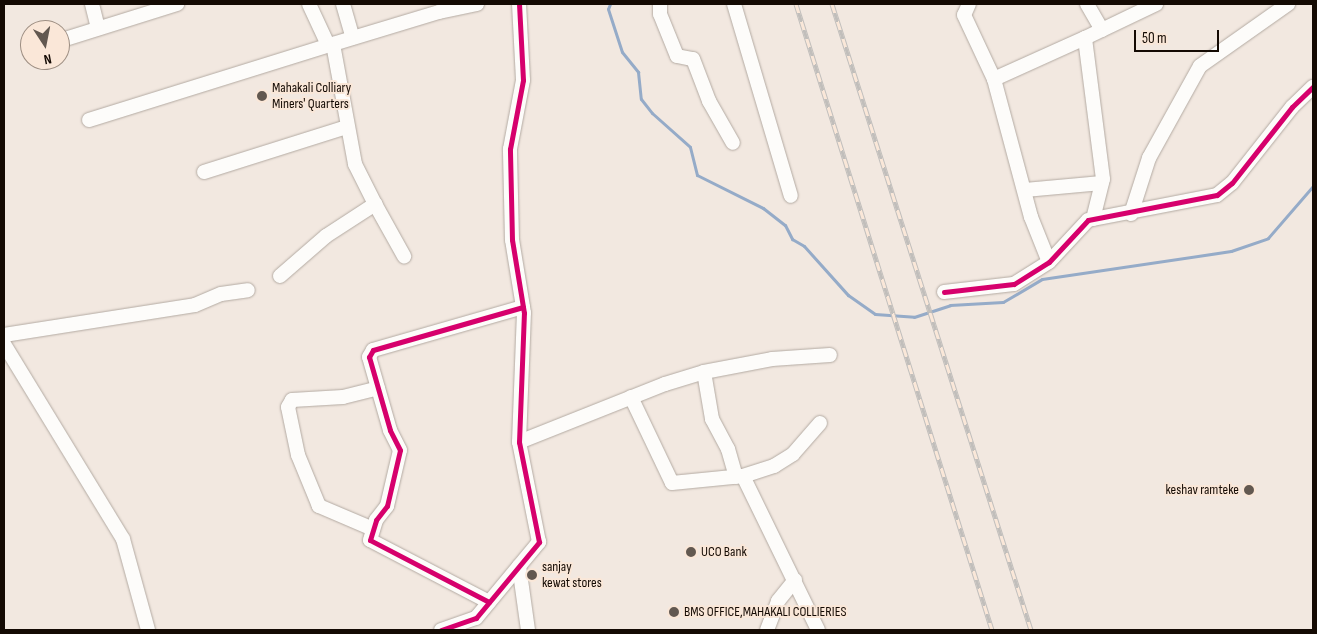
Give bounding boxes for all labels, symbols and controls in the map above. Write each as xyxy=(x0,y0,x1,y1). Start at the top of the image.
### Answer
north arrow xyxy=(20,20,70,70)
scale bar xyxy=(1137,20,1222,52)
text: 50 m xyxy=(1142,29,1167,48)
text: N xyxy=(42,50,53,68)
place label: Mahakali Colliary Miners' Quarters xyxy=(272,80,351,112)
marker: Mahakali Colliary Miners' Quarters xyxy=(256,90,268,102)
place label: keshav ramteke xyxy=(1165,482,1239,498)
marker: keshav ramteke xyxy=(1243,484,1255,496)
place label: UCO Bank xyxy=(701,544,747,560)
marker: UCO Bank xyxy=(685,546,697,558)
place label: sanjay kewat stores xyxy=(542,559,602,592)
marker: sanjay kewat stores xyxy=(526,569,538,581)
place label: BMS OFFICE,MAHAKALI COLLIERIES xyxy=(684,604,846,620)
marker: BMS OFFICE,MAHAKALI COLLIERIES xyxy=(668,606,680,618)

